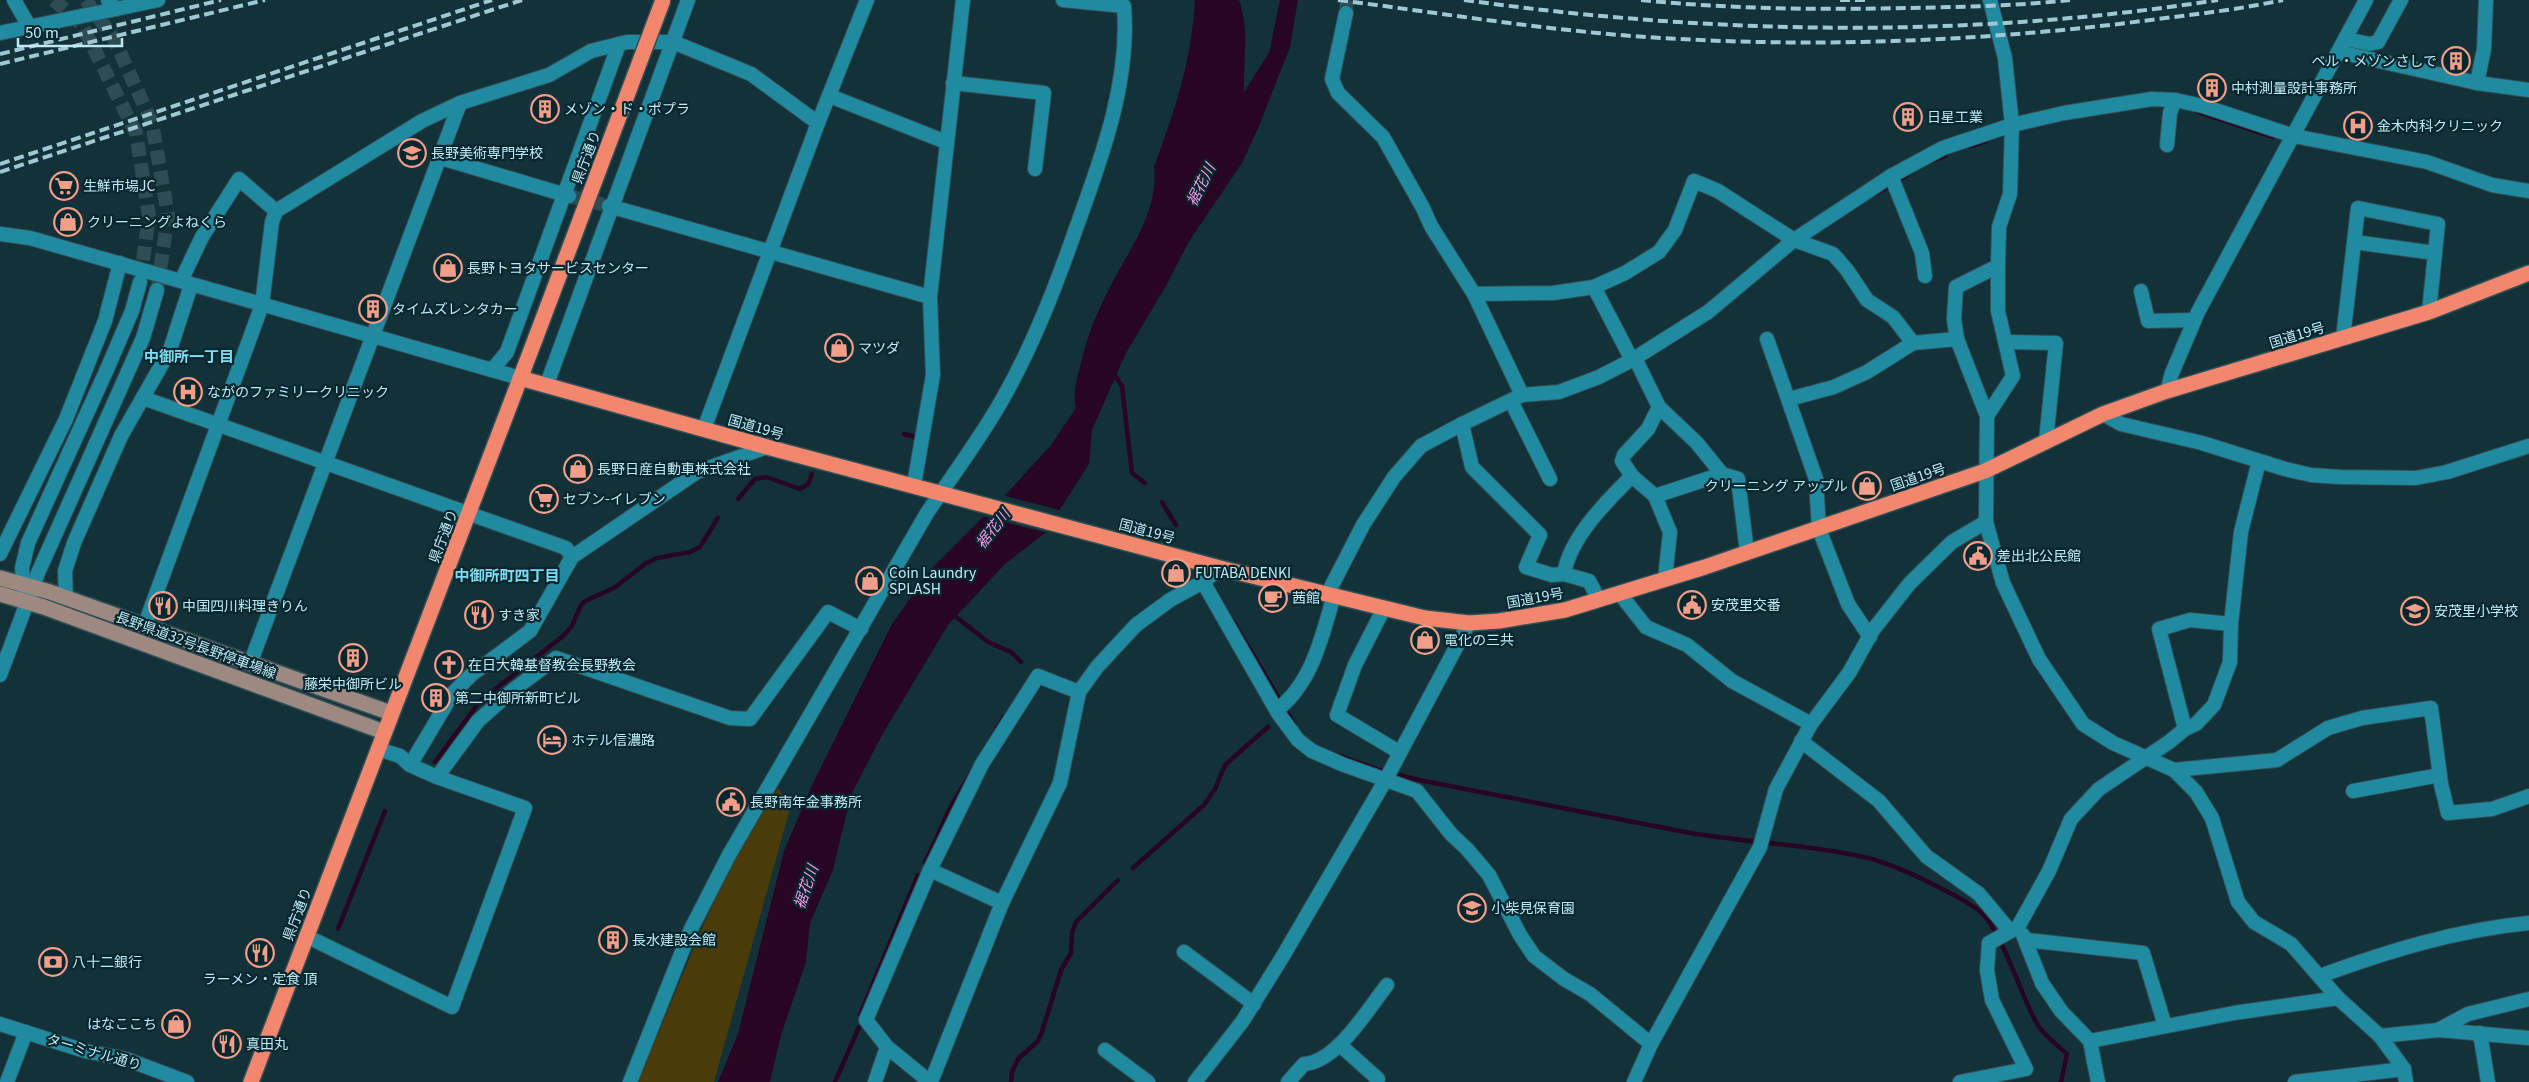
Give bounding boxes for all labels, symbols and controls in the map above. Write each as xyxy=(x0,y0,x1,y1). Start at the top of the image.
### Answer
scale bar xyxy=(18,15,121,47)
text: 50 m xyxy=(25,21,59,42)
building icon: ベル・メゾンさしで xyxy=(2441,46,2471,76)
place label: ベル・メゾンさしで xyxy=(2311,50,2437,70)
building icon: 中村測量設計事務所 xyxy=(2197,73,2227,103)
place label: 中村測量設計事務所 xyxy=(2231,77,2357,97)
building icon: メゾン・ド・ポプラ xyxy=(530,94,560,124)
place label: メゾン・ド・ポプラ xyxy=(564,98,690,118)
building icon: 日星工業 xyxy=(1893,102,1923,132)
place label: 日星工業 xyxy=(1927,106,1983,126)
hospital icon: 金木内科クリニック xyxy=(2343,111,2373,141)
place label: 金木内科クリニック xyxy=(2377,115,2503,135)
street label: 県庁通り xyxy=(566,127,604,186)
school or university icon: 長野美術専門学校 xyxy=(397,138,427,168)
place label: 長野美術専門学校 xyxy=(431,142,543,162)
water label: 裾花川 xyxy=(1180,158,1220,209)
supermarket icon: 生鮮市場JC xyxy=(49,171,79,201)
place label: 生鮮市場JC xyxy=(83,175,155,195)
shop icon: クリーニングよねくら xyxy=(53,207,83,237)
place label: クリーニングよねくら xyxy=(87,211,227,231)
shop icon: 長野トヨタサービスセンター xyxy=(433,253,463,283)
place label: 長野トヨタサービスセンター xyxy=(467,257,649,277)
building icon: タイムズレンタカー xyxy=(358,294,388,324)
place label: タイムズレンタカー xyxy=(392,298,518,318)
street label: 国道19号 xyxy=(2266,316,2327,352)
shop icon: マツダ xyxy=(824,333,854,363)
place label: マツダ xyxy=(858,337,900,357)
district label: 中御所一丁目 xyxy=(144,345,234,366)
hospital icon: ながのファミリークリニック xyxy=(173,377,203,407)
place label: ながのファミリークリニック xyxy=(207,381,389,401)
street label: 国道19号 xyxy=(726,408,787,444)
shop icon: 長野日産自動車株式会社 xyxy=(563,454,593,484)
street label: 国道19号 xyxy=(1887,457,1948,495)
place label: 長野日産自動車株式会社 xyxy=(597,458,751,478)
shop icon: クリーニング アップル xyxy=(1852,471,1882,501)
place label: クリーニング アップル xyxy=(1705,475,1848,495)
supermarket icon: セブン-イレブン xyxy=(529,484,559,514)
place label: セブン-イレブン xyxy=(563,488,666,508)
water label: 裾花川 xyxy=(970,502,1015,552)
street label: 県庁通り xyxy=(423,506,461,565)
street label: 国道19号 xyxy=(1117,513,1178,547)
public building icon: 差出北公民館 xyxy=(1963,541,1993,571)
place label: 差出北公民館 xyxy=(1997,545,2081,565)
shop icon: FUTABA DENKI xyxy=(1161,558,1191,588)
place label: Coin Laundry SPLASH xyxy=(889,562,977,598)
place label: FUTABA DENKI xyxy=(1195,562,1291,582)
district label: 中御所町四丁目 xyxy=(454,564,560,585)
shop icon: Coin Laundry SPLASH xyxy=(855,566,885,596)
street label: 国道19号 xyxy=(1505,582,1565,612)
cafe icon: 茜館 xyxy=(1258,583,1288,613)
place label: 茜館 xyxy=(1292,587,1320,607)
public building icon: 安茂里交番 xyxy=(1677,590,1707,620)
restaurant icon: 中国四川料理きりん xyxy=(148,591,178,621)
place label: 安茂里交番 xyxy=(1711,594,1781,614)
place label: 中国四川料理きりん xyxy=(182,595,308,615)
school or university icon: 安茂里小学校 xyxy=(2400,596,2430,626)
restaurant icon: すき家 xyxy=(464,600,494,630)
place label: 安茂里小学校 xyxy=(2434,600,2518,620)
place label: すき家 xyxy=(498,604,540,624)
street label: 長野県道32号長野停車場線 xyxy=(113,606,279,682)
shop icon: 電化の三共 xyxy=(1410,625,1440,655)
place label: 電化の三共 xyxy=(1444,629,1514,649)
building icon: 藤栄中御所ビル xyxy=(338,643,368,673)
church icon: 在日大韓基督教会長野教会 xyxy=(434,650,464,680)
place label: 在日大韓基督教会長野教会 xyxy=(468,654,636,674)
place label: 藤栄中御所ビル xyxy=(304,673,402,693)
building icon: 第二中御所新町ビル xyxy=(421,683,451,713)
place label: 第二中御所新町ビル xyxy=(455,687,581,707)
hotel icon: ホテル信濃路 xyxy=(537,725,567,755)
place label: ホテル信濃路 xyxy=(571,729,655,749)
public building icon: 長野南年金事務所 xyxy=(716,787,746,817)
place label: 長野南年金事務所 xyxy=(750,791,862,811)
water label: 裾花川 xyxy=(787,860,822,911)
street label: 県庁通り xyxy=(277,884,315,943)
school or university icon: 小柴見保育園 xyxy=(1457,893,1487,923)
place label: 小柴見保育園 xyxy=(1491,897,1575,917)
building icon: 長水建設会館 xyxy=(598,925,628,955)
place label: 長水建設会館 xyxy=(632,929,716,949)
restaurant icon: ラーメン・定食 頂 xyxy=(245,938,275,968)
bank icon: 八十二銀行 xyxy=(38,947,68,977)
place label: 八十二銀行 xyxy=(72,951,142,971)
place label: ラーメン・定食 頂 xyxy=(203,968,317,988)
shop icon: はなここち xyxy=(161,1009,191,1039)
place label: はなここち xyxy=(87,1013,157,1033)
street label: ターミナル通り xyxy=(44,1028,144,1074)
restaurant icon: 真田丸 xyxy=(212,1029,242,1059)
place label: 真田丸 xyxy=(246,1033,288,1053)

